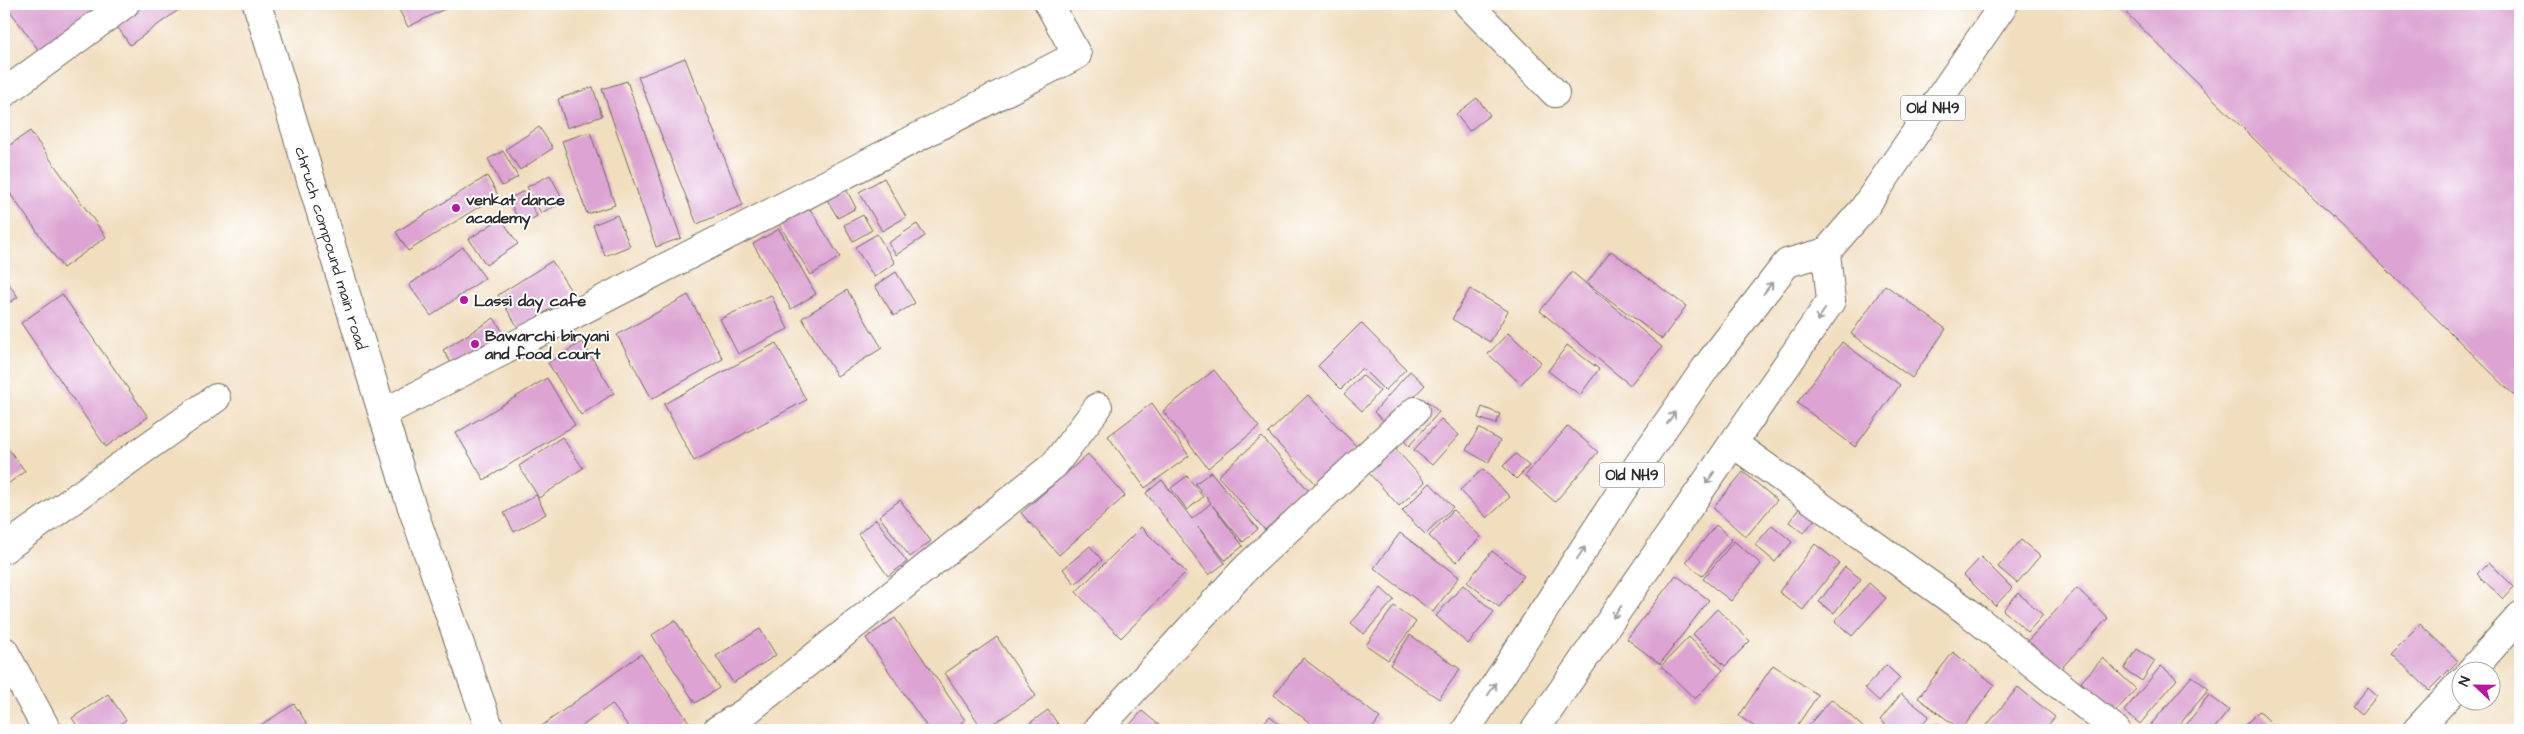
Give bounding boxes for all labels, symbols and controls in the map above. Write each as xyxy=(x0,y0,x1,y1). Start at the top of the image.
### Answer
road number: Old NH9 xyxy=(1900,96,1966,120)
street label: chruch compound main road xyxy=(289,144,372,352)
place label: venkat dance academy xyxy=(465,189,565,230)
marker: venkat dance academy xyxy=(450,202,462,214)
one-way arrow xyxy=(1762,281,1773,294)
place label: Lassi day cafe xyxy=(474,290,586,313)
marker: Lassi day cafe xyxy=(458,294,470,306)
one-way arrow xyxy=(1816,308,1826,322)
place label: Bawarchi biryani and food court xyxy=(484,325,609,365)
marker: Bawarchi biryani and food court xyxy=(469,338,481,350)
one-way arrow xyxy=(1666,411,1676,425)
road number: Old NH9 xyxy=(1600,462,1664,488)
one-way arrow xyxy=(1705,471,1715,485)
one-way arrow xyxy=(1576,547,1586,561)
one-way arrow xyxy=(1612,605,1622,619)
north arrow xyxy=(2452,662,2502,712)
text: N xyxy=(2454,673,2476,689)
one-way arrow xyxy=(1488,683,1498,697)

